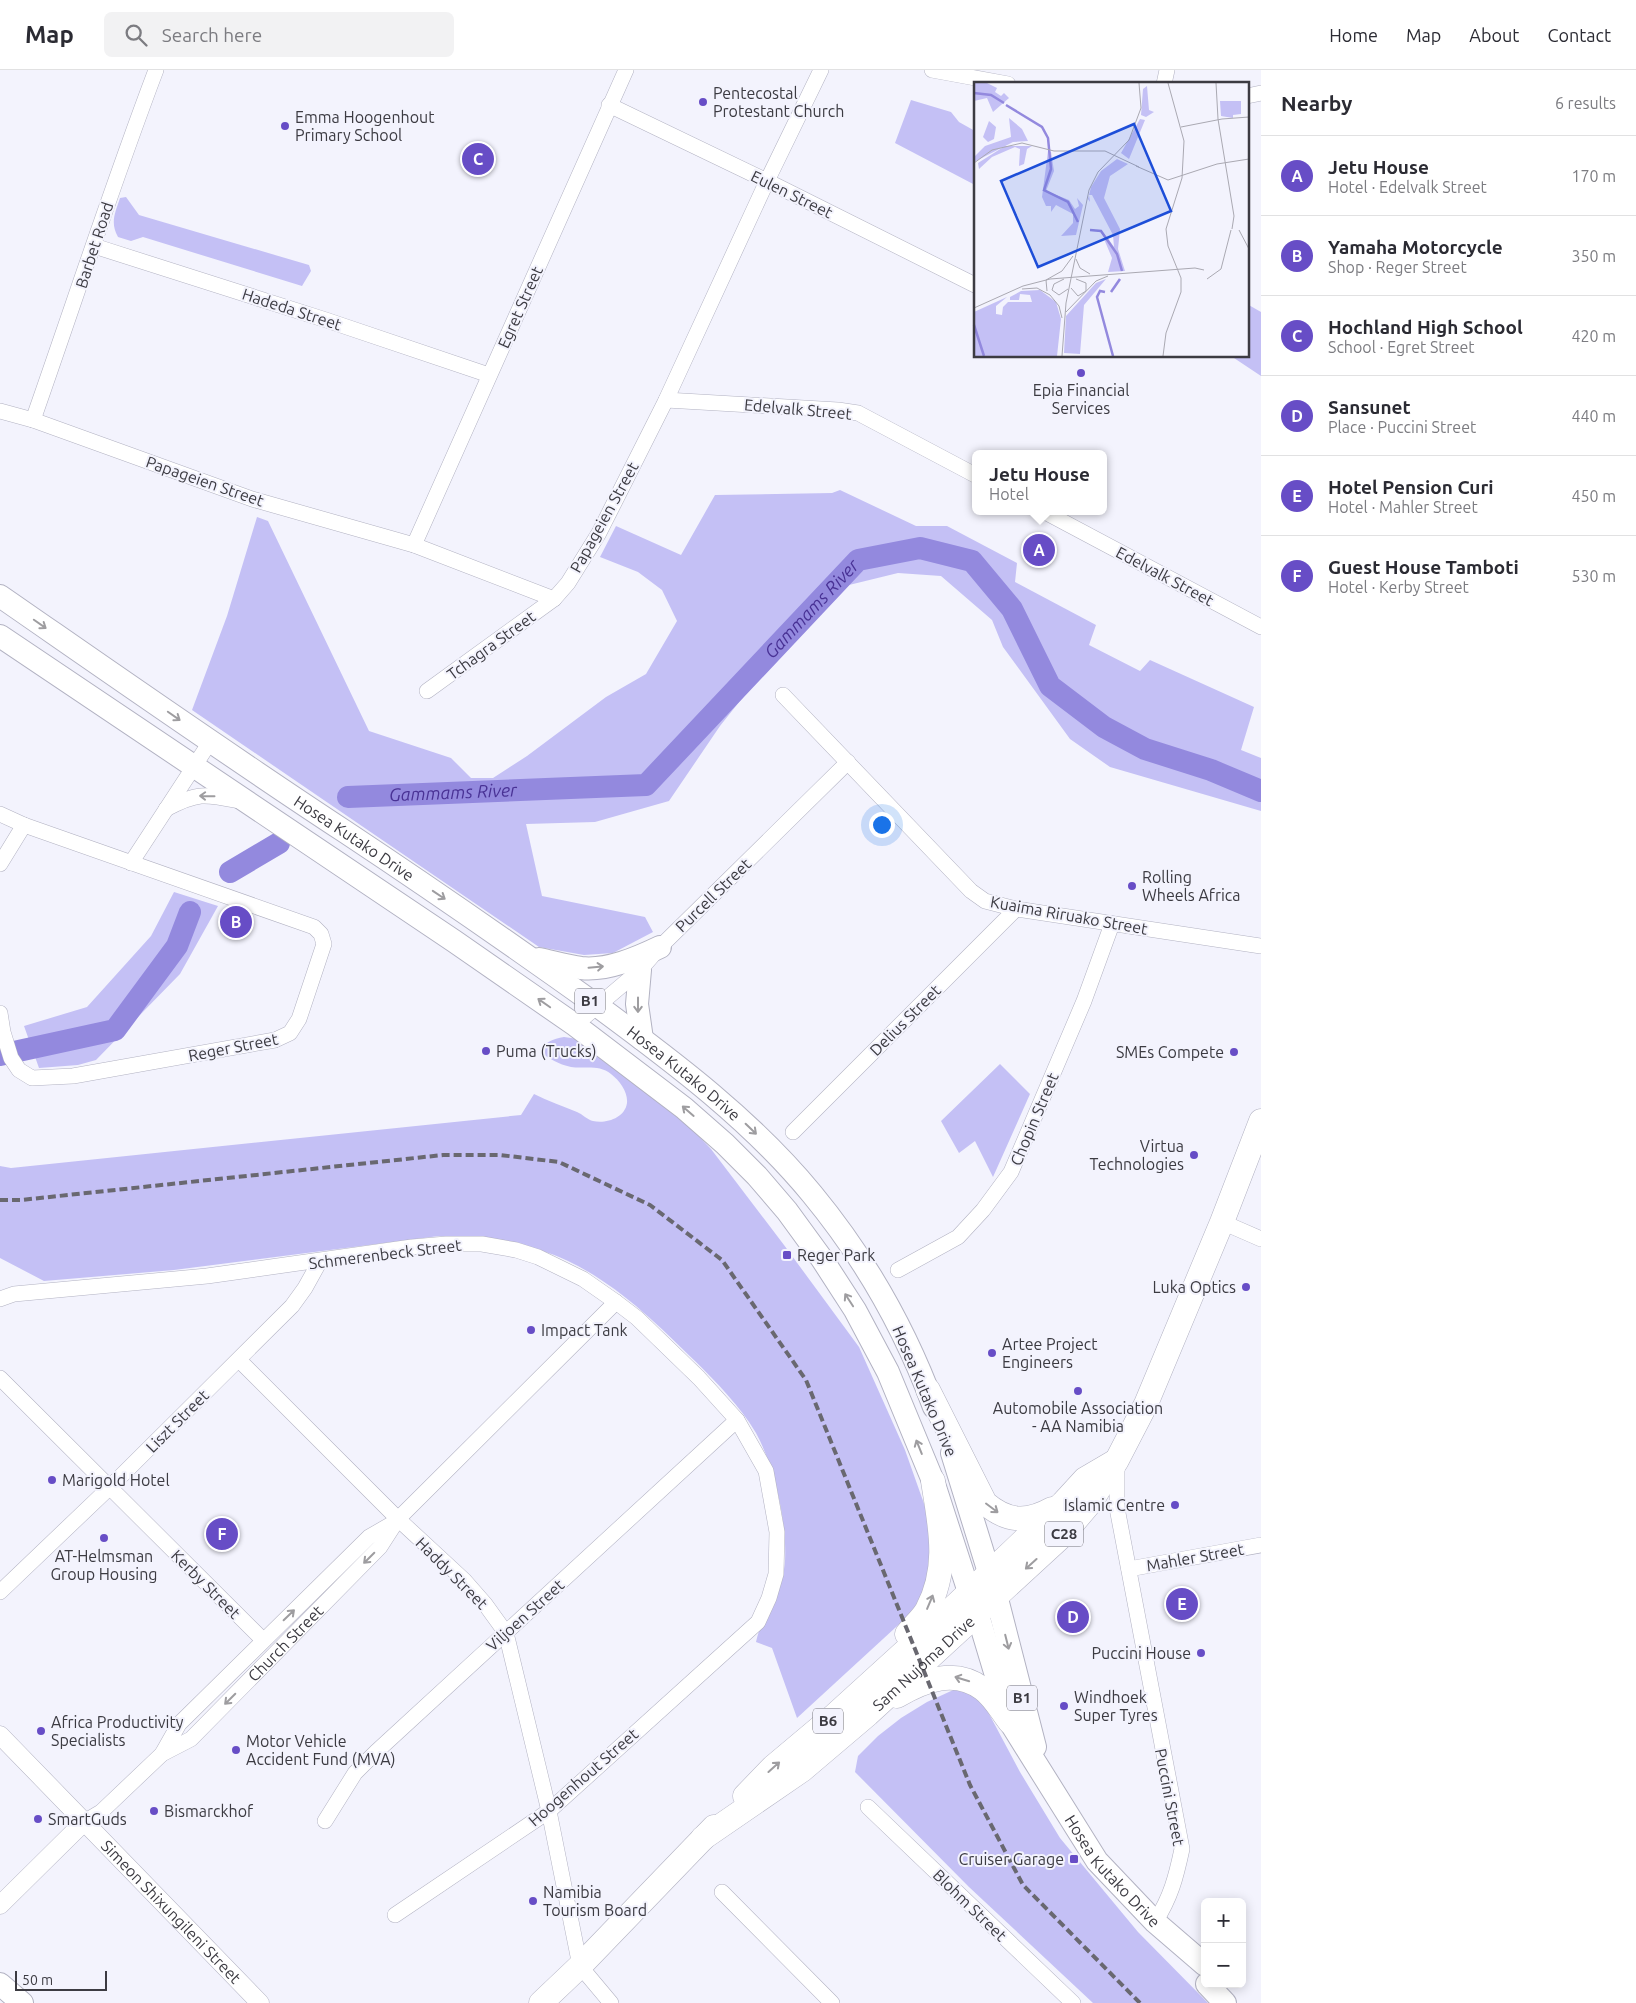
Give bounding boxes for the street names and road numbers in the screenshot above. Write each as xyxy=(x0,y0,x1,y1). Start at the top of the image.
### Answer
street label: Eulen Street xyxy=(748,167,836,222)
street label: Barbet Road xyxy=(72,200,116,290)
street label: Egret Street xyxy=(494,263,546,351)
street label: Hadeda Street xyxy=(240,284,345,334)
street label: Edelvalk Street xyxy=(744,395,853,423)
street label: Papageien Street xyxy=(144,452,267,510)
street label: Papageien Street xyxy=(566,458,642,575)
street label: Edelvalk Street xyxy=(1113,543,1217,610)
street label: Tchagra Street xyxy=(443,607,539,683)
street label: Hosea Kutako Drive xyxy=(291,792,418,884)
street label: Purcell Street xyxy=(672,854,755,935)
street label: Kuaima Riruako Street xyxy=(989,892,1150,938)
street label: Delius Street xyxy=(866,980,945,1059)
road number: B1 xyxy=(575,988,605,1014)
street label: Hosea Kutako Drive xyxy=(624,1022,744,1124)
street label: Reger Street xyxy=(187,1029,280,1065)
street label: Chopin Street xyxy=(1006,1069,1062,1168)
street label: Schmerenbeck Street xyxy=(308,1236,463,1272)
street label: Hosea Kutako Drive xyxy=(889,1323,961,1459)
street label: Liszt Street xyxy=(142,1386,212,1456)
road number: C28 xyxy=(1045,1522,1083,1546)
street label: Haddy Street xyxy=(412,1533,492,1613)
street label: Mahler Street xyxy=(1145,1539,1246,1574)
street label: Kerby Street xyxy=(168,1546,245,1623)
street label: Viljoen Street xyxy=(482,1575,568,1655)
street label: Church Street xyxy=(244,1601,327,1685)
street label: Sam Nujoma Drive xyxy=(869,1612,978,1714)
road number: B1 xyxy=(1007,1686,1037,1710)
road number: B6 xyxy=(813,1708,843,1734)
street label: Hoogenhout Street xyxy=(525,1724,642,1829)
street label: Puccini Street xyxy=(1152,1747,1188,1848)
street label: Hosea Kutako Drive xyxy=(1061,1812,1164,1931)
street label: Simeon Shixungileni Street xyxy=(98,1836,245,1987)
street label: Blohm Street xyxy=(930,1866,1011,1945)

